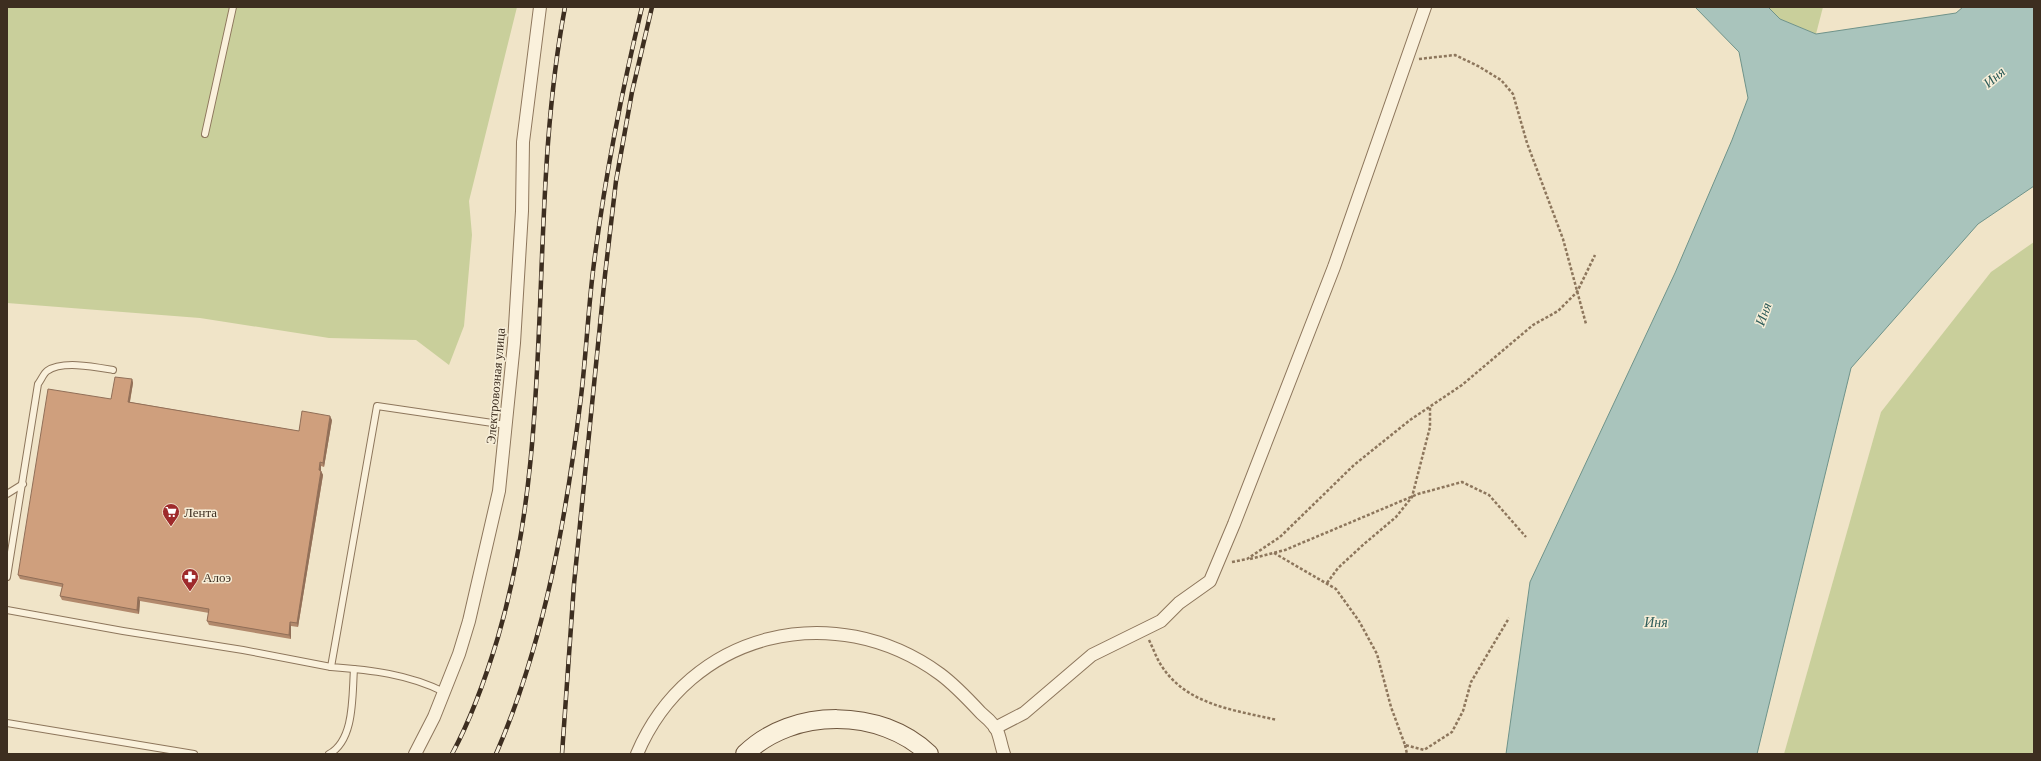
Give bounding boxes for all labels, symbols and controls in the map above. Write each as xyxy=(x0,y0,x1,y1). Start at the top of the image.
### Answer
water label: Иня xyxy=(1979,63,2008,91)
water label: Иня xyxy=(1751,300,1775,329)
street label: Электровозная улица xyxy=(483,327,508,445)
supermarket icon: Лента xyxy=(161,502,181,527)
place label: Лента xyxy=(184,505,217,520)
pharmacy icon: Алоэ xyxy=(180,567,200,592)
place label: Алоэ xyxy=(203,570,232,585)
water label: Иня xyxy=(1643,614,1668,630)

